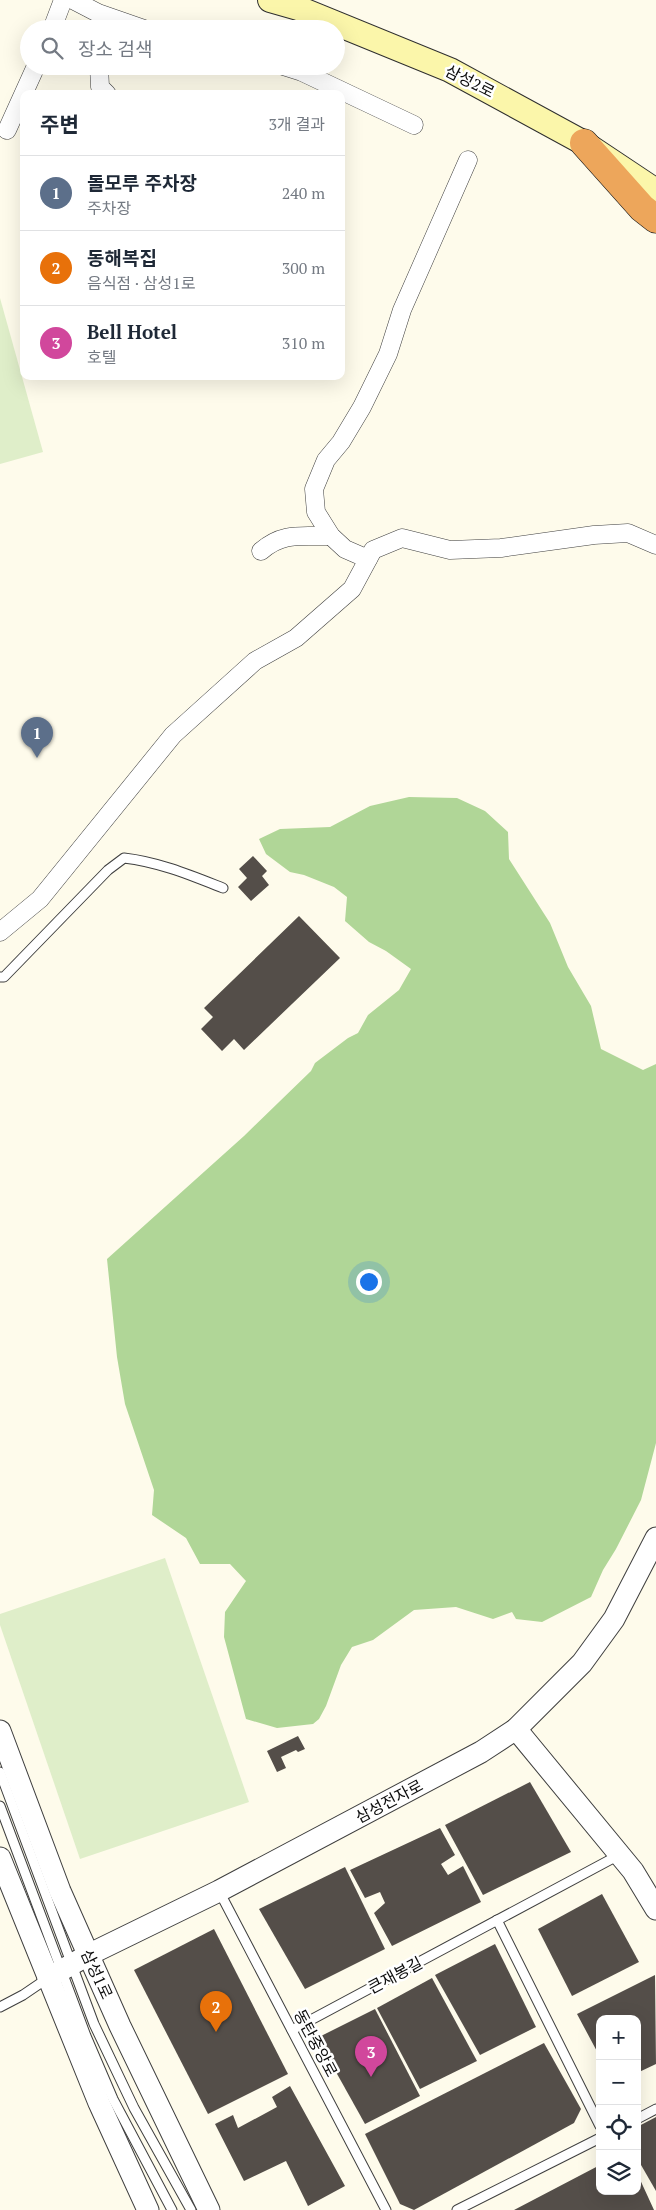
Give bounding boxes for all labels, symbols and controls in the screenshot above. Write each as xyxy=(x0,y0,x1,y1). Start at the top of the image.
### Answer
search box xyxy=(20,20,345,75)
icon: search xyxy=(38,34,66,62)
text: 장소 검색 xyxy=(78,36,153,61)
street label: 삼성2로 xyxy=(442,59,499,103)
text: 주변 xyxy=(40,110,79,138)
text: 3개 결과 xyxy=(268,113,325,135)
text: 돌모루 주차장 xyxy=(87,170,197,195)
text: 1 xyxy=(51,182,61,204)
text: 240 m xyxy=(282,182,325,204)
text: 주차장 xyxy=(87,197,131,219)
text: 동해복집 xyxy=(87,245,157,270)
text: 2 xyxy=(51,257,61,279)
text: 300 m xyxy=(282,257,325,279)
text: 음식점 · 삼성1로 xyxy=(87,272,195,294)
text: Bell Hotel xyxy=(87,319,177,344)
text: 3 xyxy=(51,332,61,354)
text: 310 m xyxy=(282,332,325,354)
text: 호텔 xyxy=(87,346,116,368)
pin: 1 xyxy=(21,717,53,758)
your location xyxy=(356,1269,382,1295)
street label: 삼성전자로 xyxy=(351,1774,427,1828)
street label: 삼성1로 xyxy=(76,1945,118,2003)
street label: 큰재봉길 xyxy=(364,1951,426,1999)
pin: 2 xyxy=(200,1991,232,2032)
street label: 동탄중앙로 xyxy=(289,2005,343,2081)
map controls xyxy=(596,2015,641,2195)
button: + xyxy=(596,2015,641,2060)
pin: 3 xyxy=(355,2036,387,2077)
button: − xyxy=(596,2060,641,2105)
button: locate xyxy=(596,2105,641,2150)
button: layers xyxy=(596,2150,641,2195)

